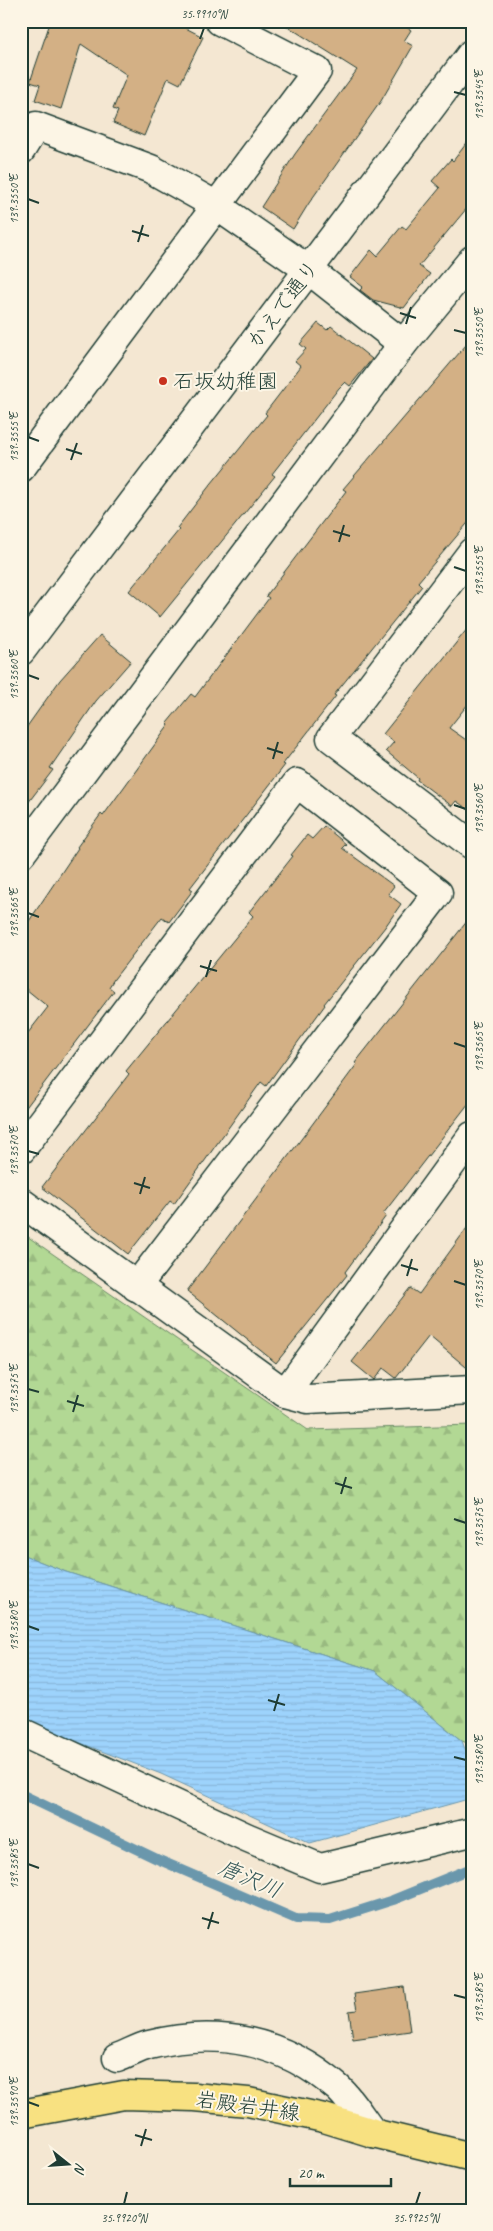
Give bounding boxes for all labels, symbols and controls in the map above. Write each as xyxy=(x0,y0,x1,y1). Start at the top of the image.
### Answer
text: 35.9910°N xyxy=(181,6,228,22)
text: 139.3545°E xyxy=(471,68,487,120)
text: 139.3550°E xyxy=(6,172,22,224)
street label: かえで通り xyxy=(242,255,324,353)
text: 139.3550°E xyxy=(471,306,487,358)
place label: 石坂幼稚園 xyxy=(173,368,278,394)
marker: 石坂幼稚園 xyxy=(157,375,169,387)
text: 139.3555°E xyxy=(6,410,22,462)
text: 139.3555°E xyxy=(471,544,487,596)
text: 139.3560°E xyxy=(6,648,22,700)
text: 139.3560°E xyxy=(471,782,487,834)
text: 139.3565°E xyxy=(6,886,22,938)
text: 139.3565°E xyxy=(471,1020,487,1072)
text: 139.3570°E xyxy=(6,1124,22,1176)
text: 139.3570°E xyxy=(471,1258,487,1310)
text: 139.3575°E xyxy=(6,1362,22,1414)
text: 139.3575°E xyxy=(471,1496,487,1548)
text: 139.3580°E xyxy=(6,1599,22,1651)
text: 139.3580°E xyxy=(471,1733,487,1785)
text: 139.3585°E xyxy=(6,1837,22,1889)
water label: 唐沢川 xyxy=(214,1853,286,1905)
text: 139.3585°E xyxy=(471,1971,487,2023)
text: 139.3590°E xyxy=(6,2075,22,2127)
street label: 岩殿岩井線 xyxy=(194,2086,302,2126)
north arrow xyxy=(42,2138,92,2188)
scale bar xyxy=(290,2156,392,2188)
text: N xyxy=(70,2161,89,2177)
text: 20 m xyxy=(298,2164,325,2183)
text: 35.9920°N xyxy=(101,2210,148,2226)
text: 35.9925°N xyxy=(393,2210,440,2226)

